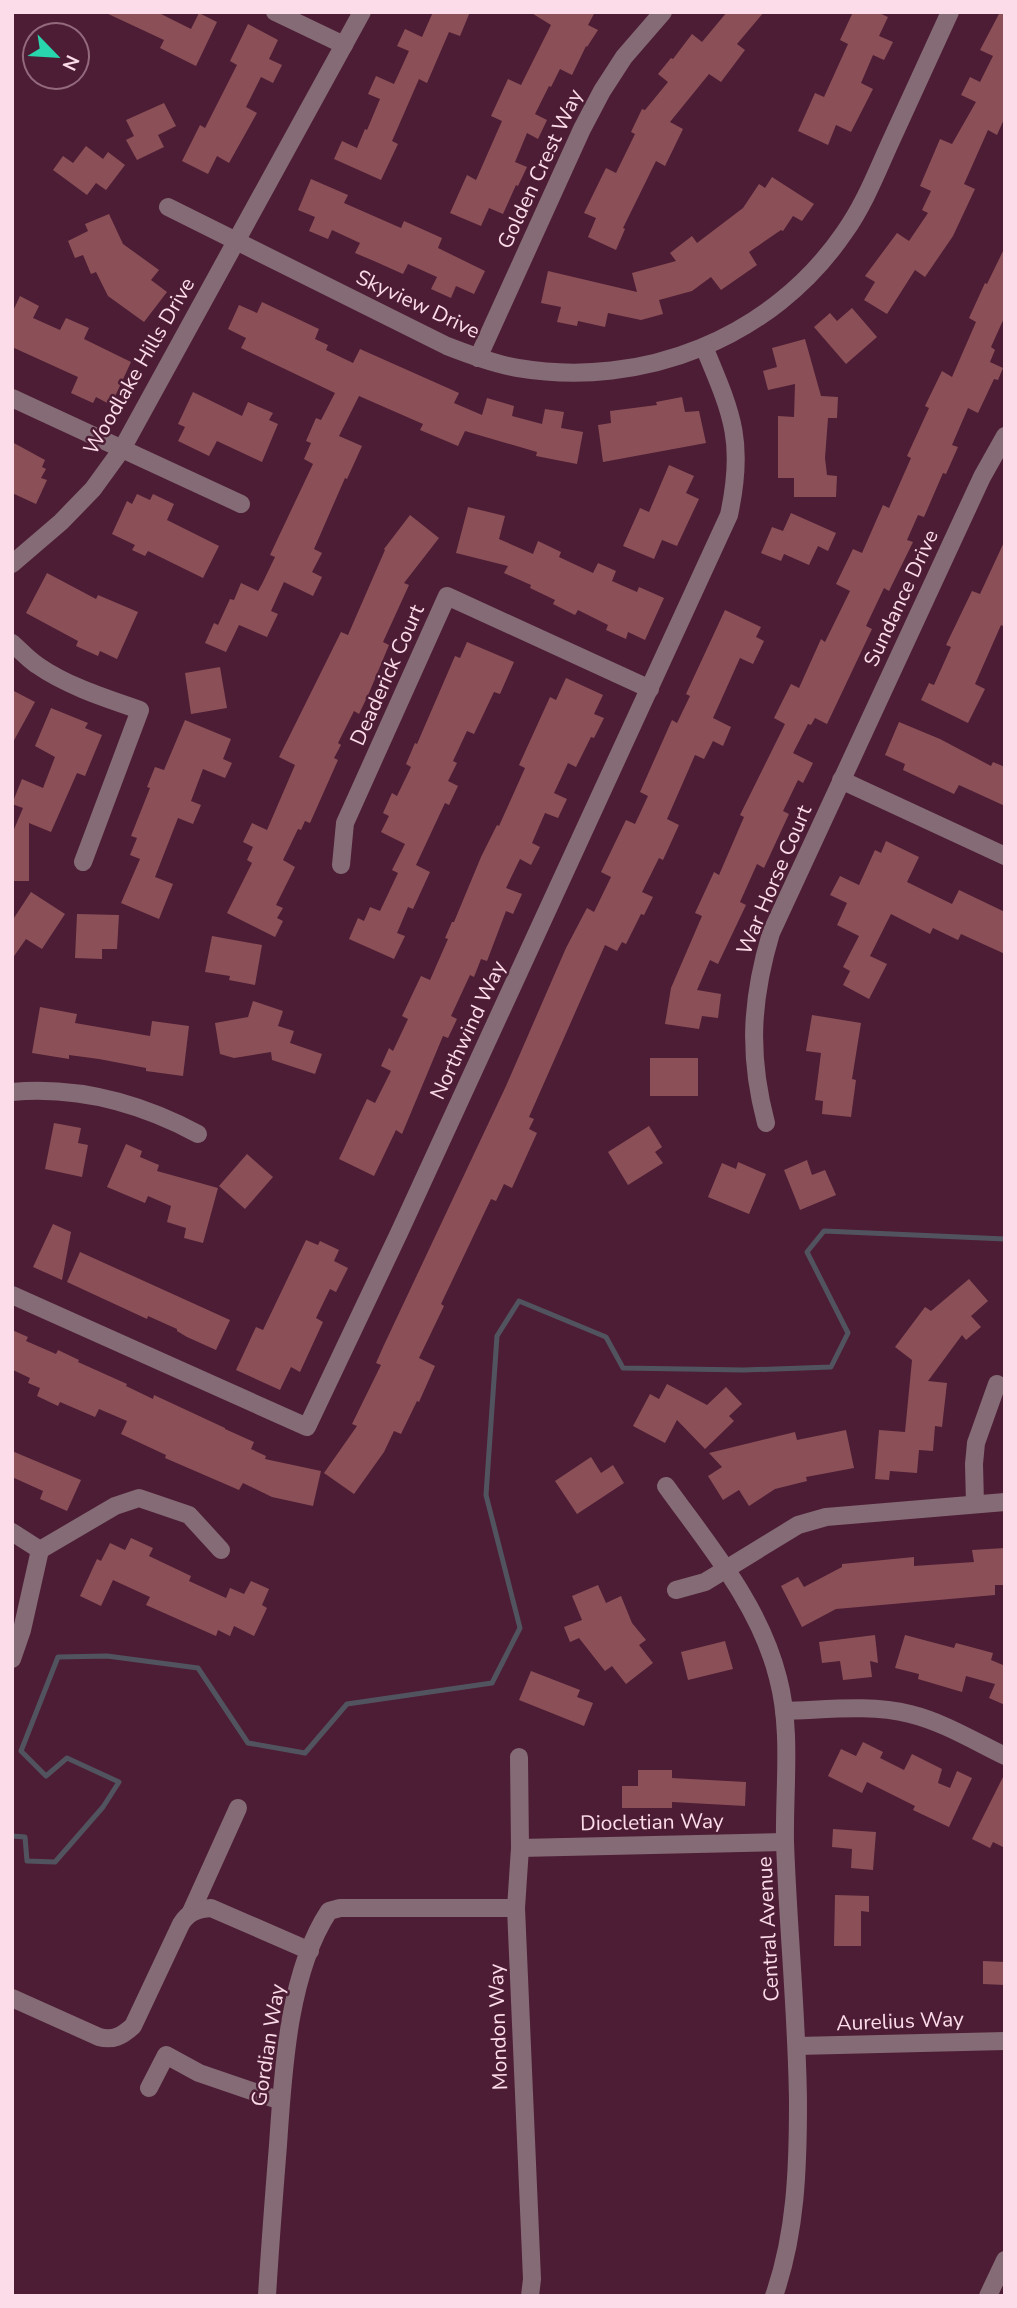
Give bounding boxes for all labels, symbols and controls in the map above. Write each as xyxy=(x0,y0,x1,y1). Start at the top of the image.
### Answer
north arrow xyxy=(21,21,91,91)
text: N xyxy=(56,51,85,75)
street label: Golden Crest Way xyxy=(491,85,589,253)
street label: Skyview Drive xyxy=(351,263,485,345)
street label: Woodlake Hills Drive xyxy=(77,272,201,460)
street label: Sundance Drive xyxy=(857,525,945,671)
street label: Deaderick Court xyxy=(343,599,431,750)
street label: War Horse Court xyxy=(730,800,818,959)
street label: Northwind Way xyxy=(424,956,513,1104)
street label: Diocletian Way xyxy=(580,1807,724,1837)
street label: Central Avenue xyxy=(750,1856,786,2002)
street label: Mondon Way xyxy=(482,1963,514,2091)
street label: Gordian Way xyxy=(245,1982,292,2108)
street label: Aurelius Way xyxy=(836,2005,965,2037)

